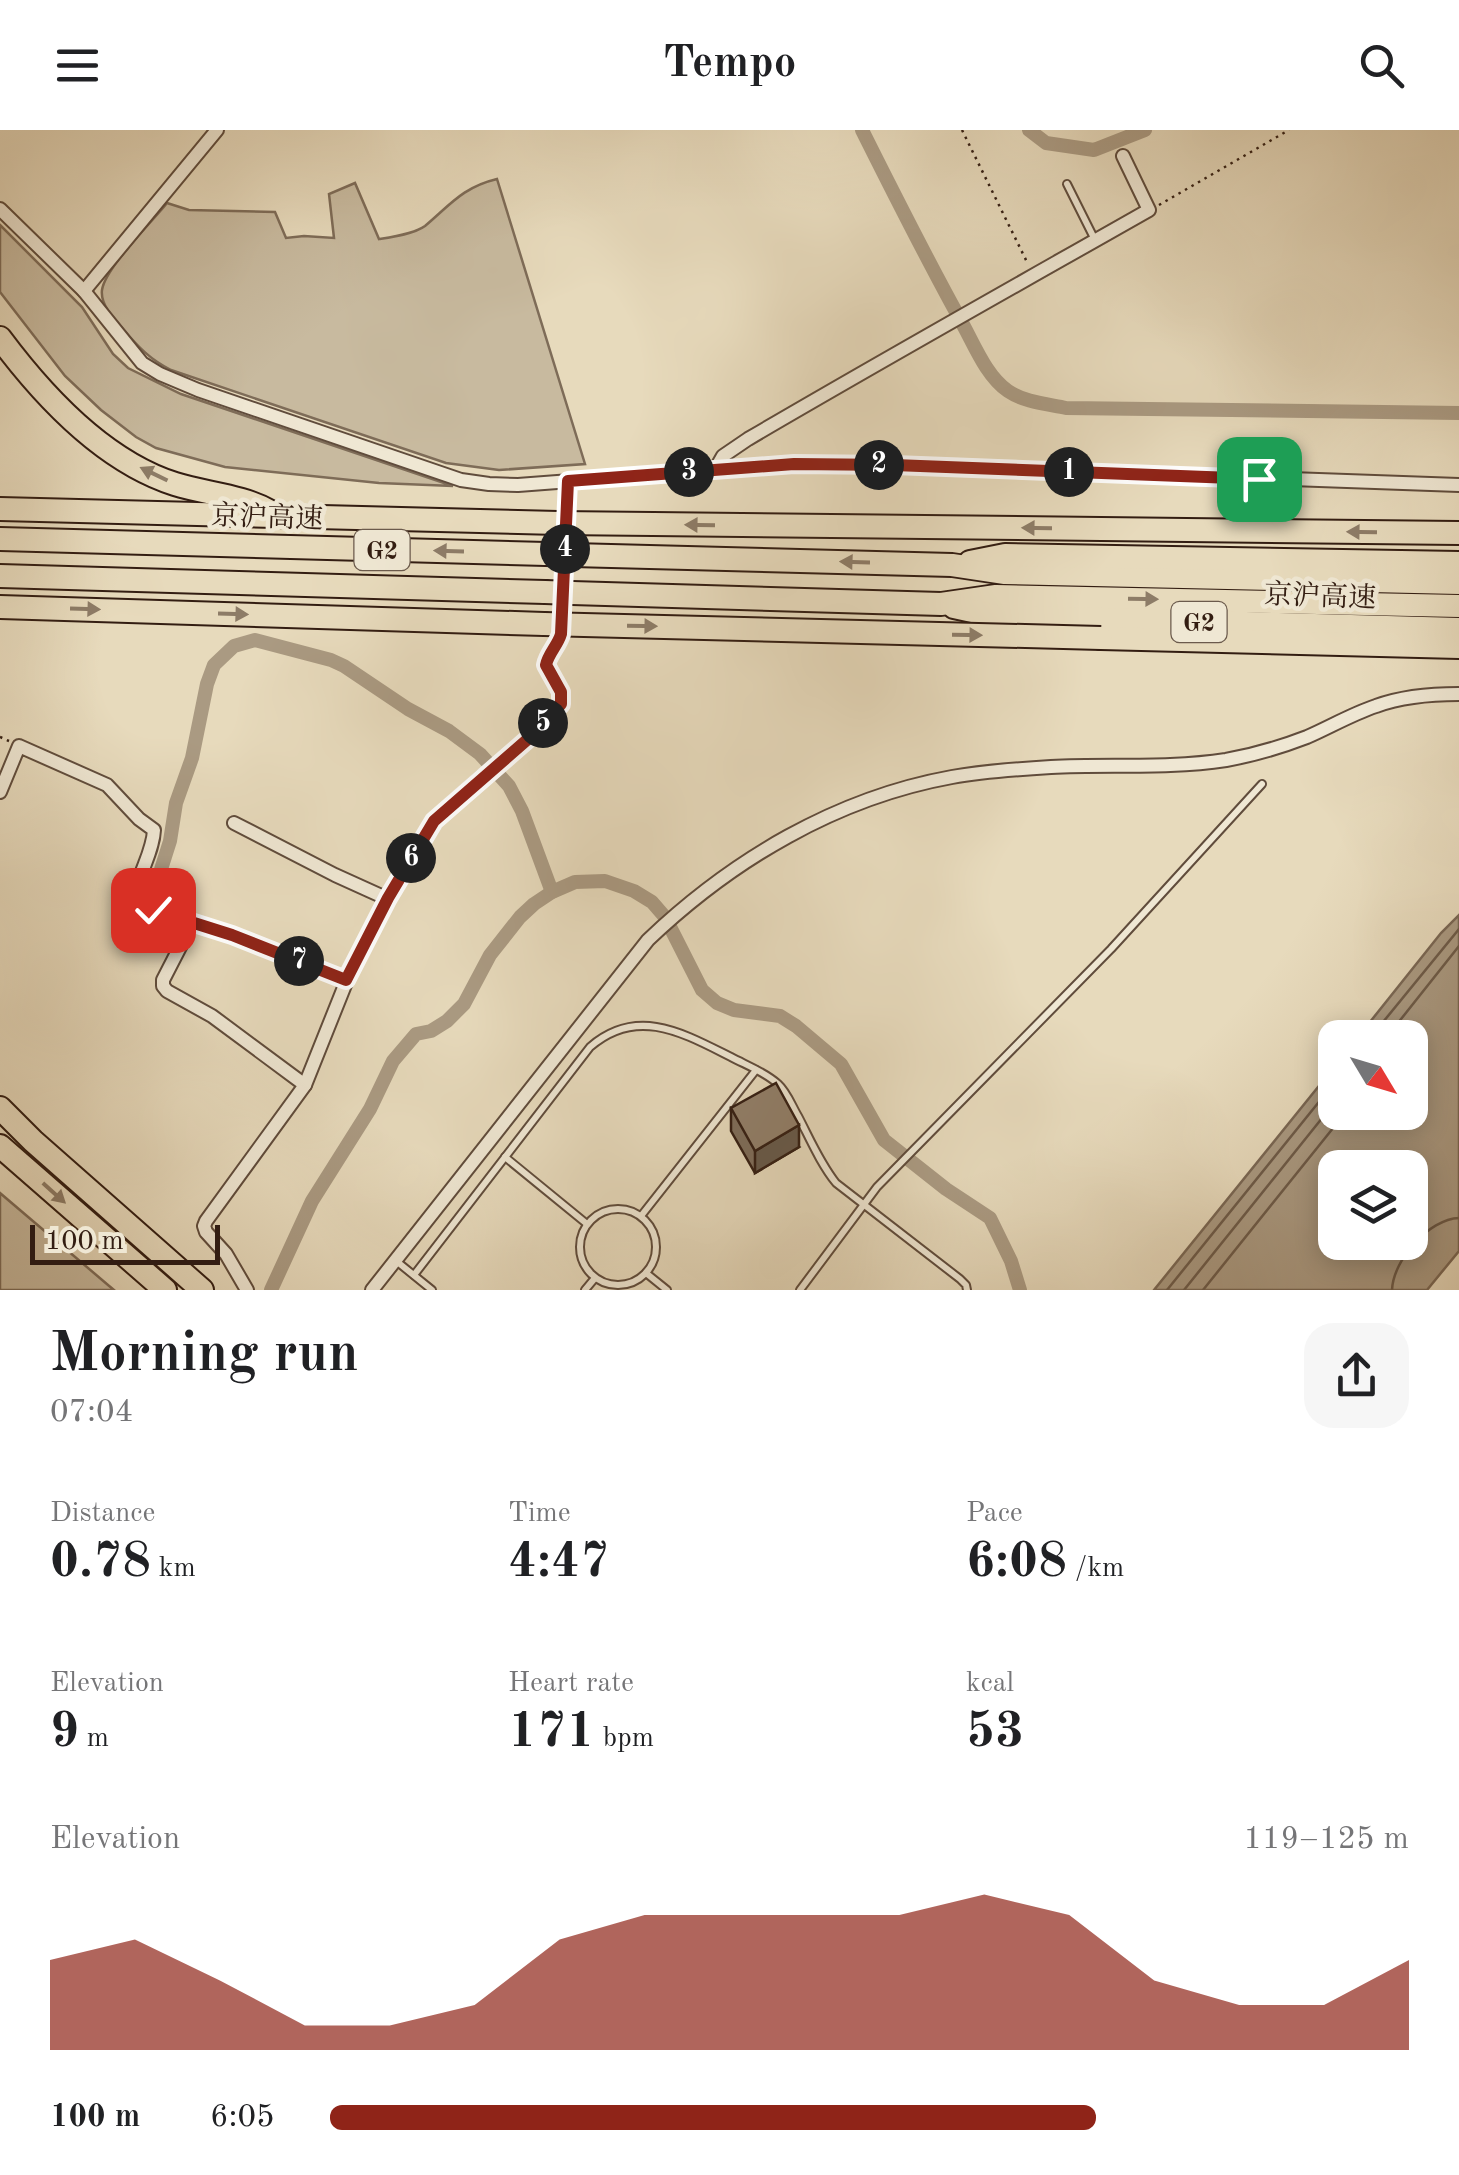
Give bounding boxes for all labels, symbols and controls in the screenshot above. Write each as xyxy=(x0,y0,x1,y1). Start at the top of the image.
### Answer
icon: menu xyxy=(50,38,105,93)
icon: search xyxy=(1354,38,1409,93)
text: Tempo xyxy=(663,42,796,87)
pin xyxy=(1217,437,1302,522)
pin: 2 xyxy=(854,440,904,490)
pin: 3 xyxy=(664,447,714,497)
pin: 1 xyxy=(1044,447,1094,497)
text: 2 xyxy=(871,451,887,479)
icon: arrive xyxy=(1232,452,1287,507)
text: 3 xyxy=(681,458,697,486)
text: 1 xyxy=(1061,458,1077,486)
one-way arrow xyxy=(139,466,168,483)
street label: 京沪高速 xyxy=(210,500,323,535)
one-way arrow xyxy=(684,516,716,532)
one-way arrow xyxy=(1020,520,1052,536)
pin: 4 xyxy=(540,524,590,574)
one-way arrow xyxy=(1345,524,1377,540)
road number: G2 xyxy=(354,530,410,570)
text: 4 xyxy=(557,535,573,563)
one-way arrow xyxy=(432,543,464,559)
one-way arrow xyxy=(838,554,870,570)
street label: 京沪高速 xyxy=(1263,579,1376,614)
one-way arrow xyxy=(1128,592,1160,608)
one-way arrow xyxy=(70,602,102,618)
road number: G2 xyxy=(1172,602,1226,642)
one-way arrow xyxy=(218,606,250,622)
one-way arrow xyxy=(626,619,658,635)
one-way arrow xyxy=(951,627,983,643)
pin: 5 xyxy=(518,698,568,748)
text: 5 xyxy=(535,709,551,737)
pin: 6 xyxy=(386,833,436,883)
text: 6 xyxy=(403,844,419,872)
pin xyxy=(111,868,196,953)
icon: check xyxy=(126,883,181,938)
pin: 7 xyxy=(274,936,324,986)
text: 7 xyxy=(291,947,307,975)
north arrow xyxy=(1318,1020,1428,1130)
map controls xyxy=(1318,1020,1428,1260)
button: layers xyxy=(1318,1150,1428,1260)
one-way arrow xyxy=(41,1181,66,1203)
scale bar xyxy=(30,1220,220,1264)
text: 100 m xyxy=(45,1228,124,1256)
button: share xyxy=(1304,1323,1409,1428)
text: Morning run xyxy=(50,1328,359,1383)
text: 07:04 xyxy=(50,1397,133,1429)
text: Distance xyxy=(50,1500,155,1528)
text: Time xyxy=(508,1500,571,1528)
text: Pace xyxy=(966,1500,1023,1528)
text: 0.78 xyxy=(50,1538,151,1588)
text: 4:47 xyxy=(508,1538,609,1588)
text: 6:08 xyxy=(966,1538,1067,1588)
text: km xyxy=(151,1555,196,1583)
text: /km xyxy=(1067,1555,1124,1583)
text: Elevation xyxy=(50,1670,164,1698)
text: Heart rate xyxy=(508,1670,634,1698)
text: kcal xyxy=(966,1670,1014,1698)
text: 9 xyxy=(50,1708,79,1758)
text: 171 xyxy=(508,1708,595,1758)
text: 53 xyxy=(966,1708,1024,1758)
text: m xyxy=(79,1725,109,1753)
text: bpm xyxy=(595,1725,654,1753)
text: Elevation xyxy=(50,1824,180,1856)
text: 119–125 m xyxy=(1243,1824,1409,1856)
text: 100 m xyxy=(50,2102,140,2134)
text: 6:05 xyxy=(210,2102,275,2134)

